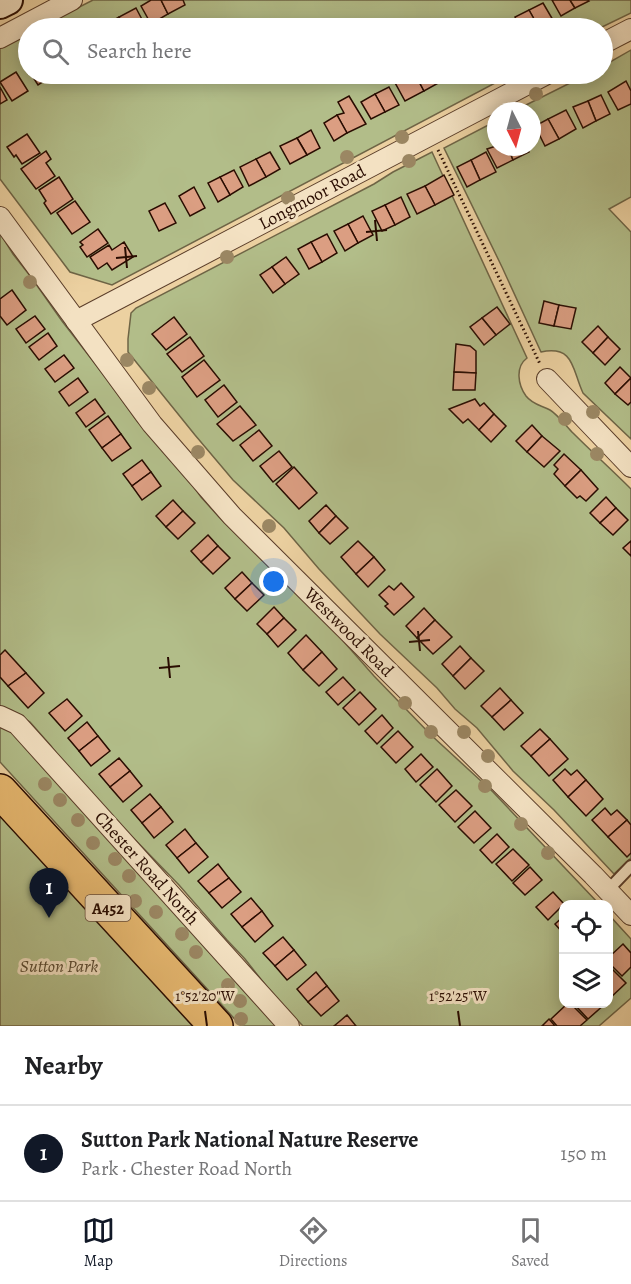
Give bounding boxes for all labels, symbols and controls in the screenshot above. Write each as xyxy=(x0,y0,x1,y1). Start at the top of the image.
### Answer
search box xyxy=(18,18,613,84)
icon: search xyxy=(39,35,72,68)
text: Search here xyxy=(87,36,192,66)
north arrow xyxy=(487,102,541,156)
street label: Longmoor Road xyxy=(254,159,370,235)
your location xyxy=(259,567,288,596)
street label: Westwood Road xyxy=(298,581,399,682)
street label: Chester Road North xyxy=(89,806,205,930)
pin: 1 xyxy=(29,868,68,918)
road number: A452 xyxy=(86,895,130,921)
map controls xyxy=(559,900,613,1008)
button: locate xyxy=(559,900,613,954)
park label: Sutton Park xyxy=(20,954,98,978)
button: layers xyxy=(559,954,613,1008)
text: 1°52'20"W xyxy=(175,986,235,1006)
text: 1°52'25"W xyxy=(429,986,487,1006)
text: Nearby xyxy=(24,1048,103,1083)
text: Sutton Park National Nature Reserve xyxy=(81,1125,419,1155)
text: 1 xyxy=(40,1140,47,1167)
text: 150 m xyxy=(560,1140,607,1167)
text: Park · Chester Road North xyxy=(81,1155,292,1182)
tab: Map xyxy=(82,1214,115,1272)
tab: Directions xyxy=(279,1214,347,1272)
tab: Saved xyxy=(511,1214,549,1272)

